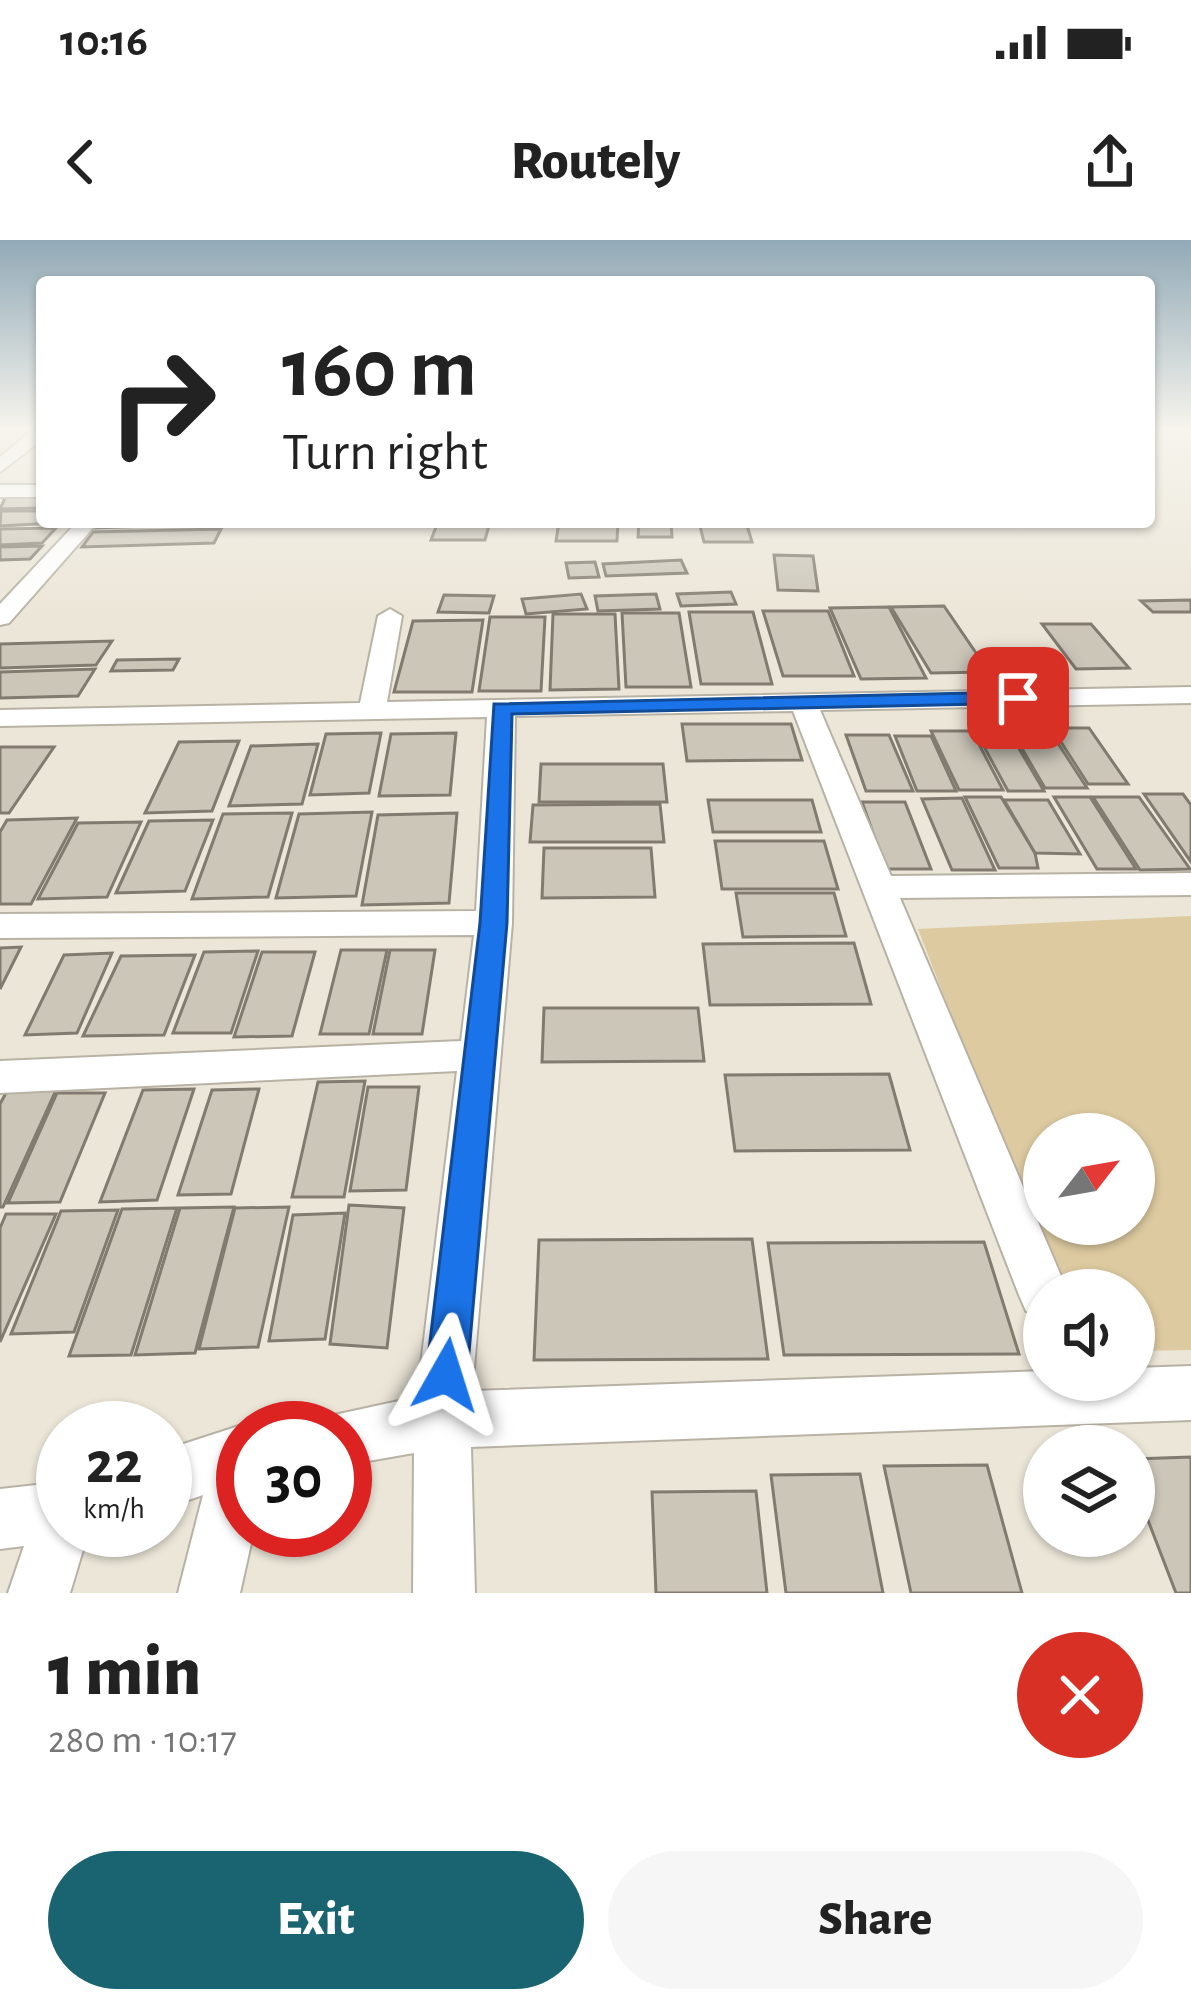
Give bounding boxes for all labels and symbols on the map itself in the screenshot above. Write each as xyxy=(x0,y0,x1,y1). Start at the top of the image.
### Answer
pin xyxy=(967,647,1069,749)
north arrow xyxy=(1023,1113,1155,1245)
position arrow xyxy=(383,1312,509,1438)
speed limit sign: 30 xyxy=(216,1401,372,1557)

